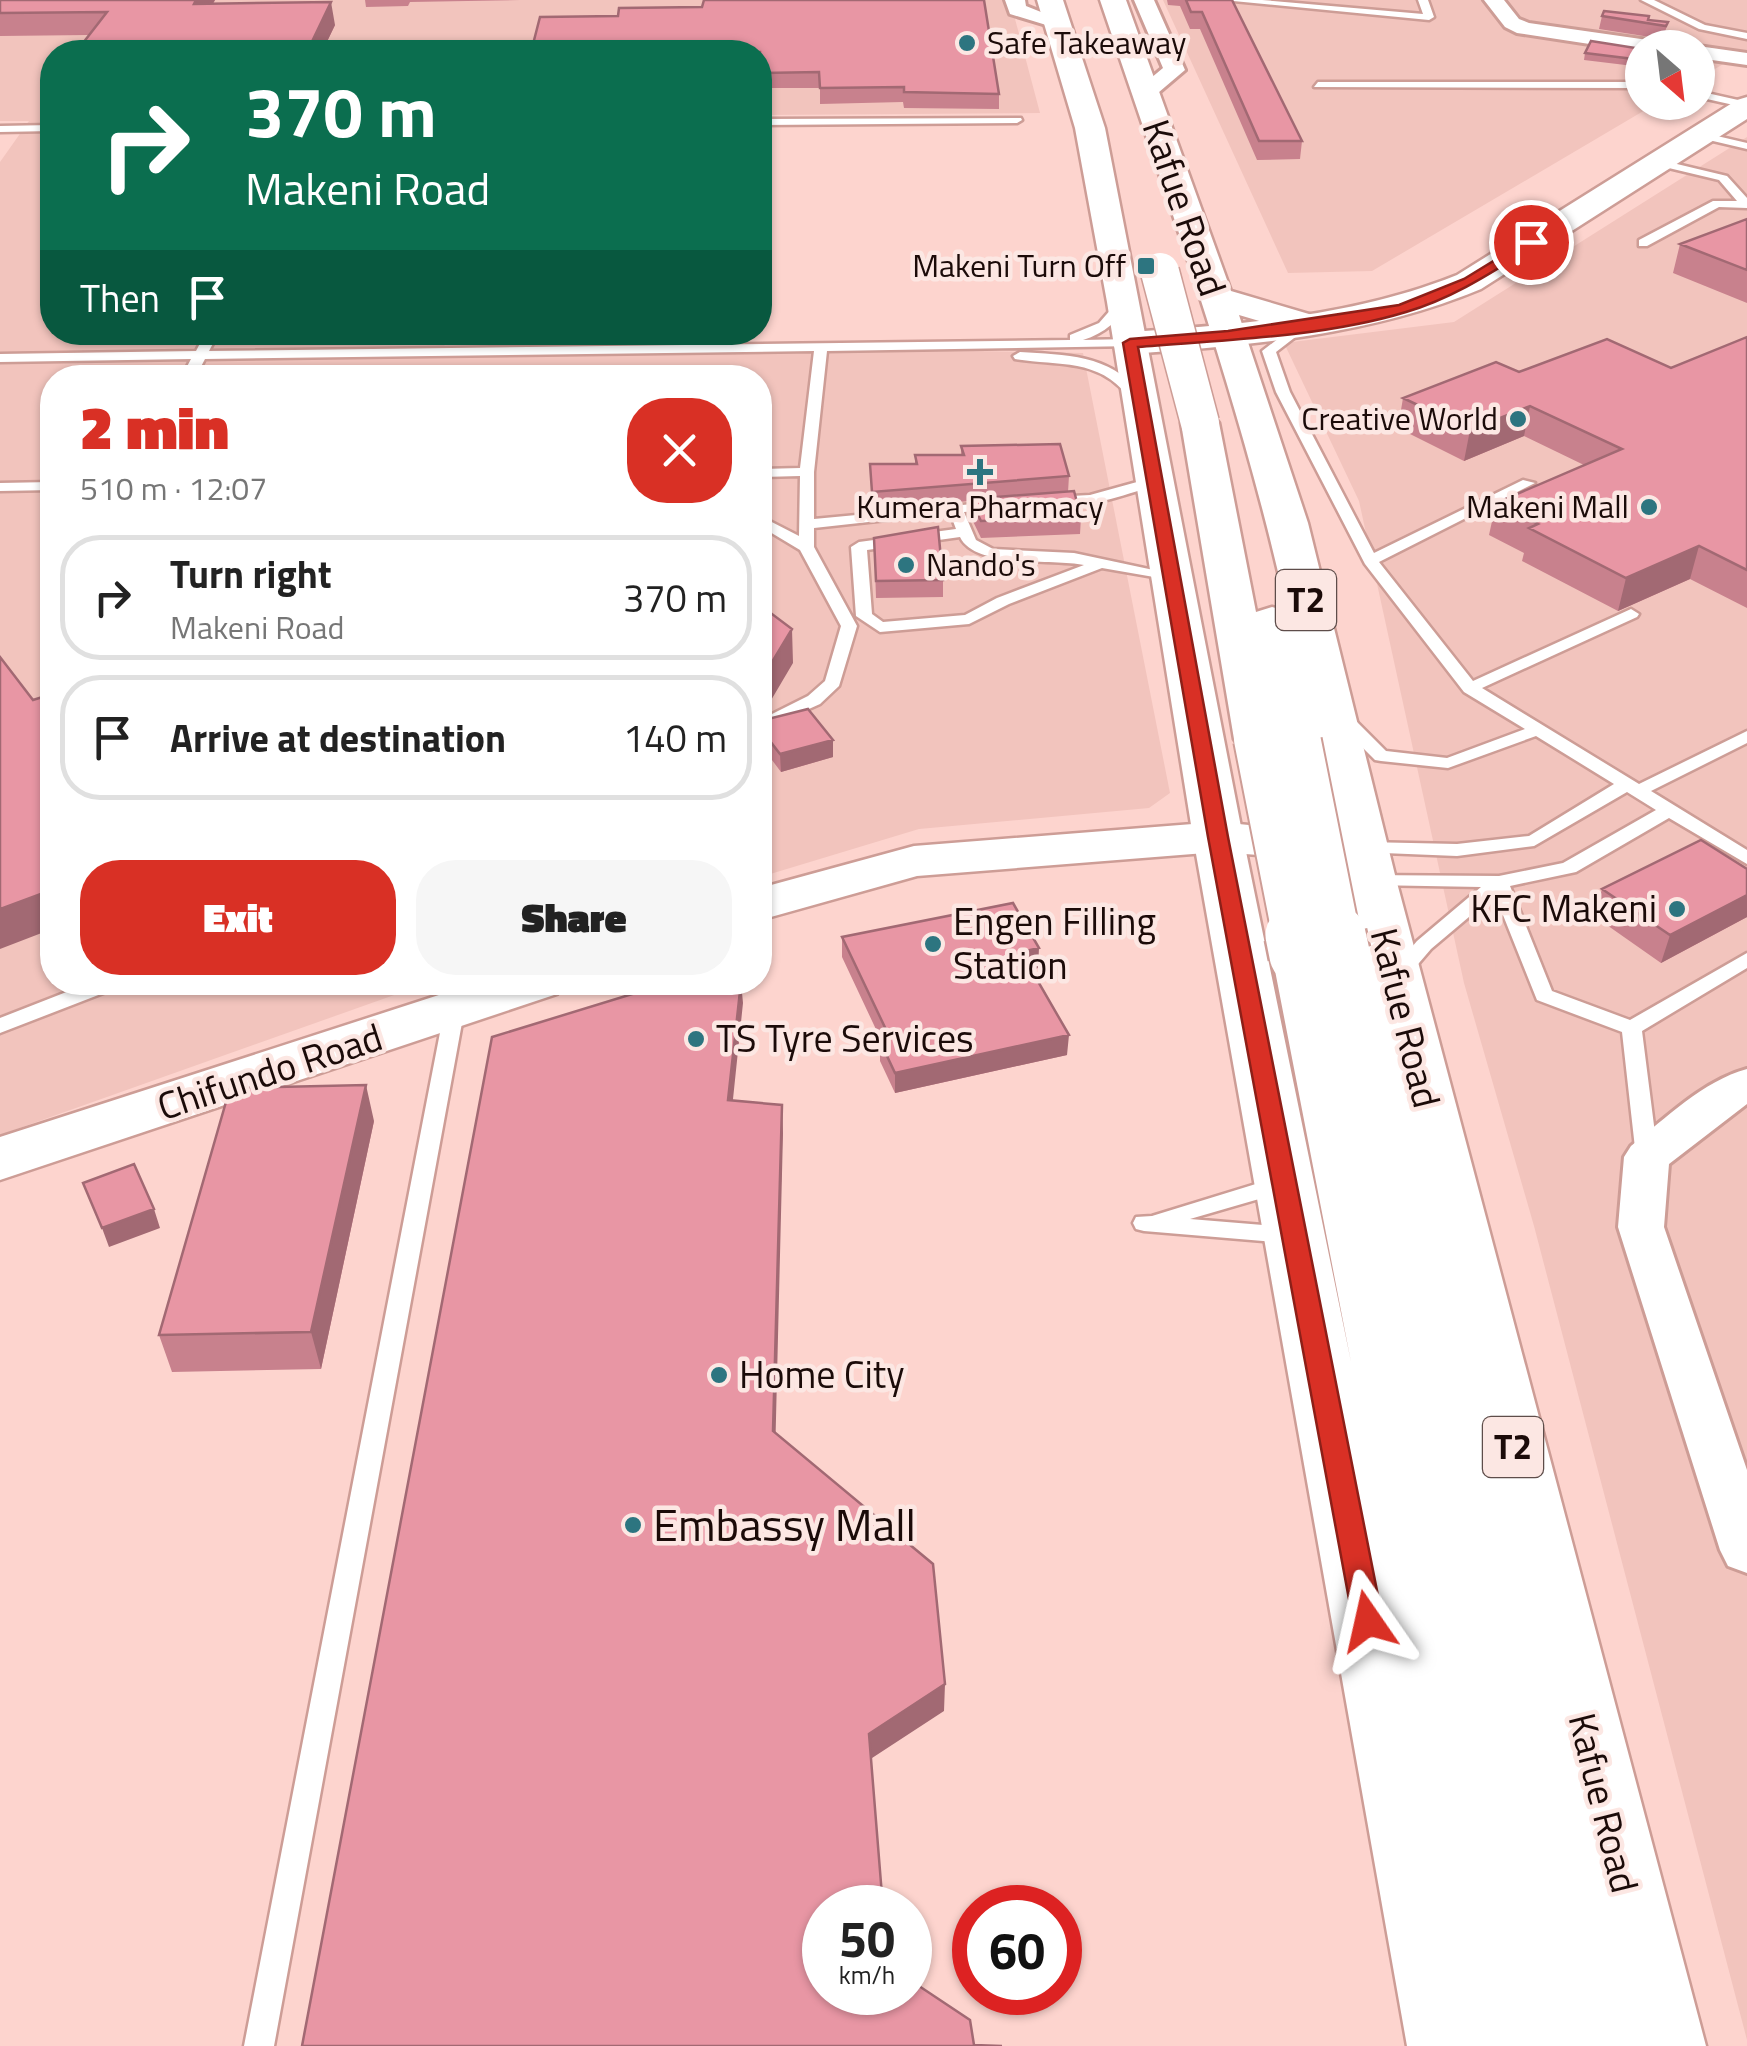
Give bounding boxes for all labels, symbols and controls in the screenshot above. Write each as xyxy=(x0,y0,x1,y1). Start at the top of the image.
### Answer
place label: Safe Takeaway xyxy=(987,18,1187,66)
north arrow xyxy=(1625,30,1715,120)
map controls xyxy=(1625,30,1715,120)
marker: Safe Takeaway xyxy=(956,32,978,54)
text: 370 m xyxy=(245,58,437,164)
icon: right xyxy=(80,80,210,210)
street label: Kafue Road xyxy=(1128,112,1242,304)
text: Makeni Road xyxy=(245,154,490,222)
pin xyxy=(1489,200,1574,285)
icon: arrive xyxy=(1504,215,1559,270)
place label: Makeni Turn Off xyxy=(912,241,1126,289)
marker: Makeni Turn Off xyxy=(1135,255,1157,277)
text: Then xyxy=(80,269,160,327)
icon: arrive xyxy=(180,270,235,325)
text: 2 min xyxy=(80,381,229,472)
place label: Creative World xyxy=(1301,394,1498,442)
button: close xyxy=(627,398,732,503)
marker: Creative World xyxy=(1507,408,1529,430)
marker: Kumera Pharmacy xyxy=(969,461,991,483)
text: 510 m · 12:07 xyxy=(80,464,267,512)
place label: Kumera Pharmacy xyxy=(856,482,1104,530)
place label: Makeni Mall xyxy=(1466,482,1629,530)
marker: Makeni Mall xyxy=(1638,496,1660,518)
place label: Nando's xyxy=(926,540,1036,588)
text: Turn right xyxy=(170,545,332,603)
marker: Nando's xyxy=(895,554,917,576)
text: 370 m xyxy=(623,569,727,627)
icon: right xyxy=(85,570,140,625)
road number: T2 xyxy=(1276,570,1336,630)
text: Makeni Road xyxy=(170,603,345,651)
text: Arrive at destination xyxy=(170,709,506,767)
text: 140 m xyxy=(623,709,727,767)
icon: arrive xyxy=(85,710,140,765)
button: Exit xyxy=(80,860,396,975)
button: Share xyxy=(416,860,732,975)
place label: KFC Makeni xyxy=(1470,879,1657,937)
place label: Engen Filling Station xyxy=(953,892,1156,994)
marker: KFC Makeni xyxy=(1666,898,1688,920)
street label: Kafue Road xyxy=(1356,922,1456,1114)
marker: Engen Filling Station xyxy=(922,933,944,955)
street label: Chifundo Road xyxy=(150,1007,390,1135)
place label: TS Tyre Services xyxy=(716,1009,974,1067)
marker: TS Tyre Services xyxy=(685,1028,707,1050)
place label: Home City xyxy=(739,1345,905,1403)
marker: Home City xyxy=(708,1364,730,1386)
road number: T2 xyxy=(1483,1417,1543,1477)
place label: Embassy Mall xyxy=(653,1490,916,1558)
marker: Embassy Mall xyxy=(622,1514,644,1536)
position arrow xyxy=(1316,1569,1420,1673)
street label: Kafue Road xyxy=(1554,1707,1654,1899)
speed limit sign: 60 xyxy=(952,1885,1082,2015)
text: 50 xyxy=(839,1900,895,1976)
text: km/h xyxy=(839,1956,895,1994)

